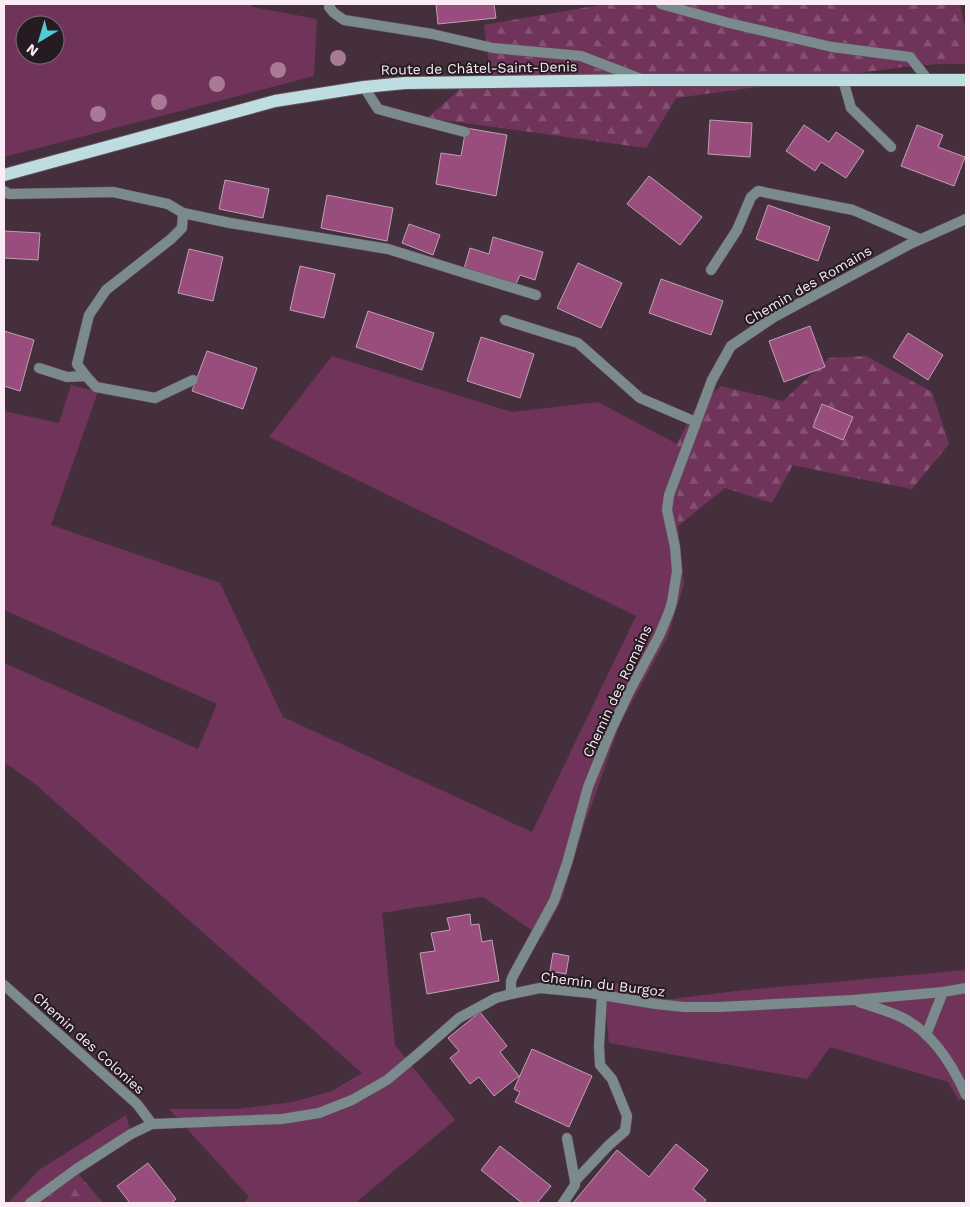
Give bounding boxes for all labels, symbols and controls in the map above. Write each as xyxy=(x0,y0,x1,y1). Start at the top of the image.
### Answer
north arrow xyxy=(15,15,65,65)
text: N xyxy=(23,41,41,60)
street label: Route de Châtel-Saint-Denis xyxy=(381,58,577,78)
street label: Chemin des Romains xyxy=(741,242,875,328)
street label: Chemin des Romains xyxy=(579,622,655,760)
street label: Chemin du Burgoz xyxy=(540,968,666,1000)
street label: Chemin des Colonies xyxy=(30,989,148,1097)

